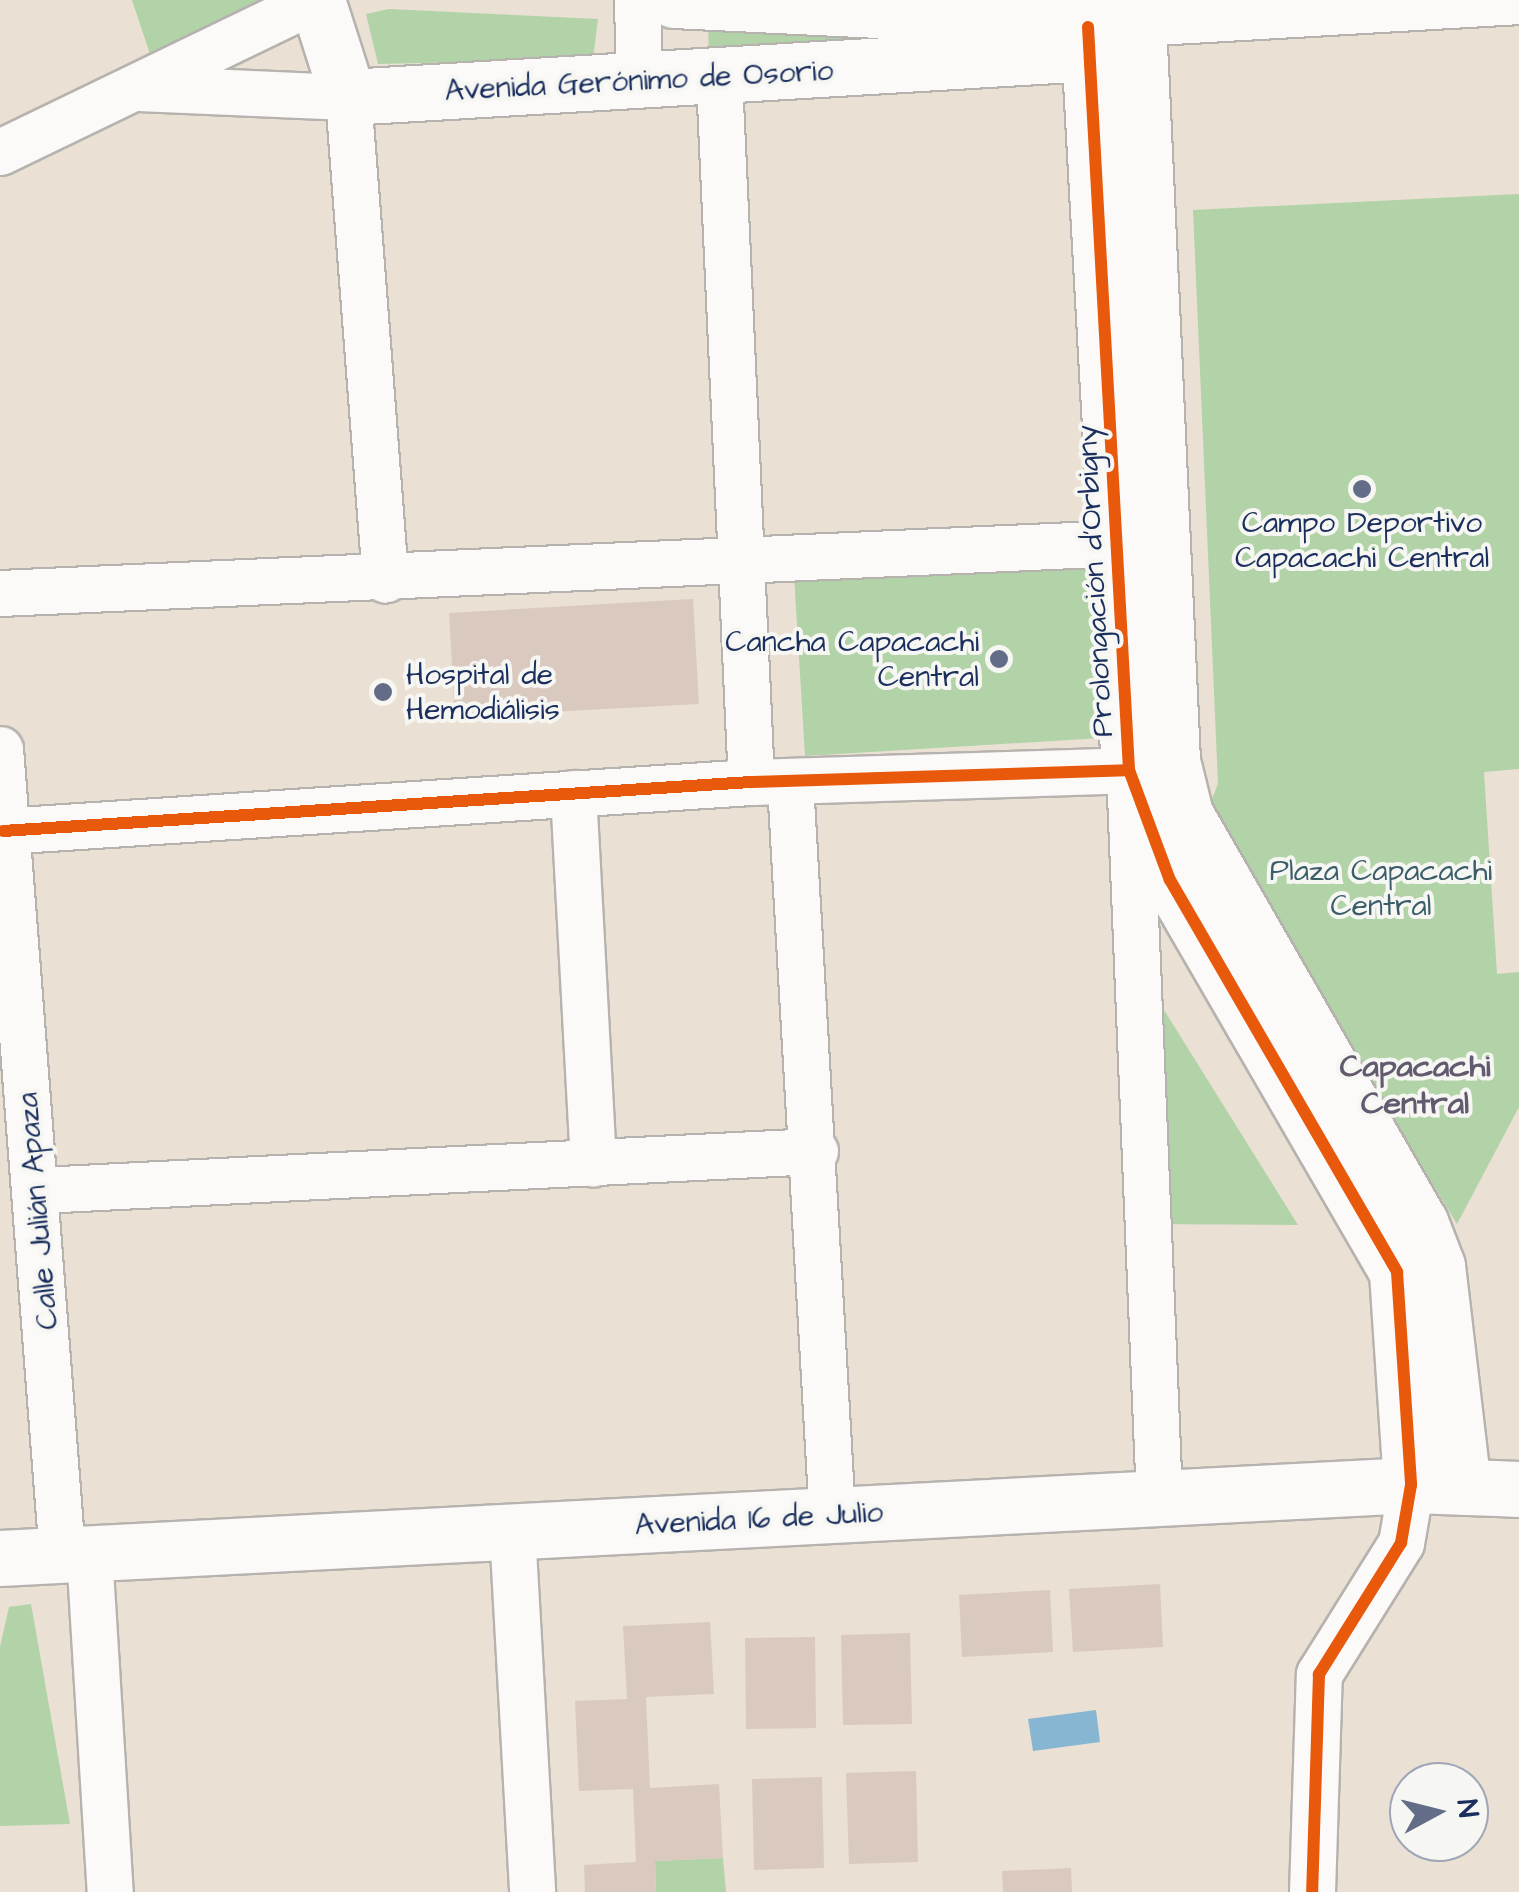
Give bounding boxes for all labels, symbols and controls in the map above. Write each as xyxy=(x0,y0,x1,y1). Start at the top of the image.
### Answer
street label: Avenida Gerónimo de Osorio xyxy=(444,53,834,109)
street label: Prolongación d'Orbigny xyxy=(1069,424,1121,738)
marker: Campo Deportivo Capacachi Central xyxy=(1351,478,1373,500)
place label: Campo Deportivo Capacachi Central xyxy=(1235,505,1489,576)
place label: Cancha Capacachi Central xyxy=(725,624,979,694)
marker: Cancha Capacachi Central xyxy=(988,648,1010,670)
place label: Hospital de Hemodiálisis xyxy=(406,657,560,728)
marker: Hospital de Hemodiálisis xyxy=(370,679,396,705)
park label: Plaza Capacachi Central xyxy=(1270,853,1492,924)
district label: Capacachi Central xyxy=(1340,1049,1490,1124)
street label: Calle Julián Apaza xyxy=(10,1091,66,1331)
street label: Avenida 16 de Julio xyxy=(634,1495,884,1543)
north arrow xyxy=(1389,1762,1489,1862)
text: N xyxy=(1447,1797,1488,1820)

